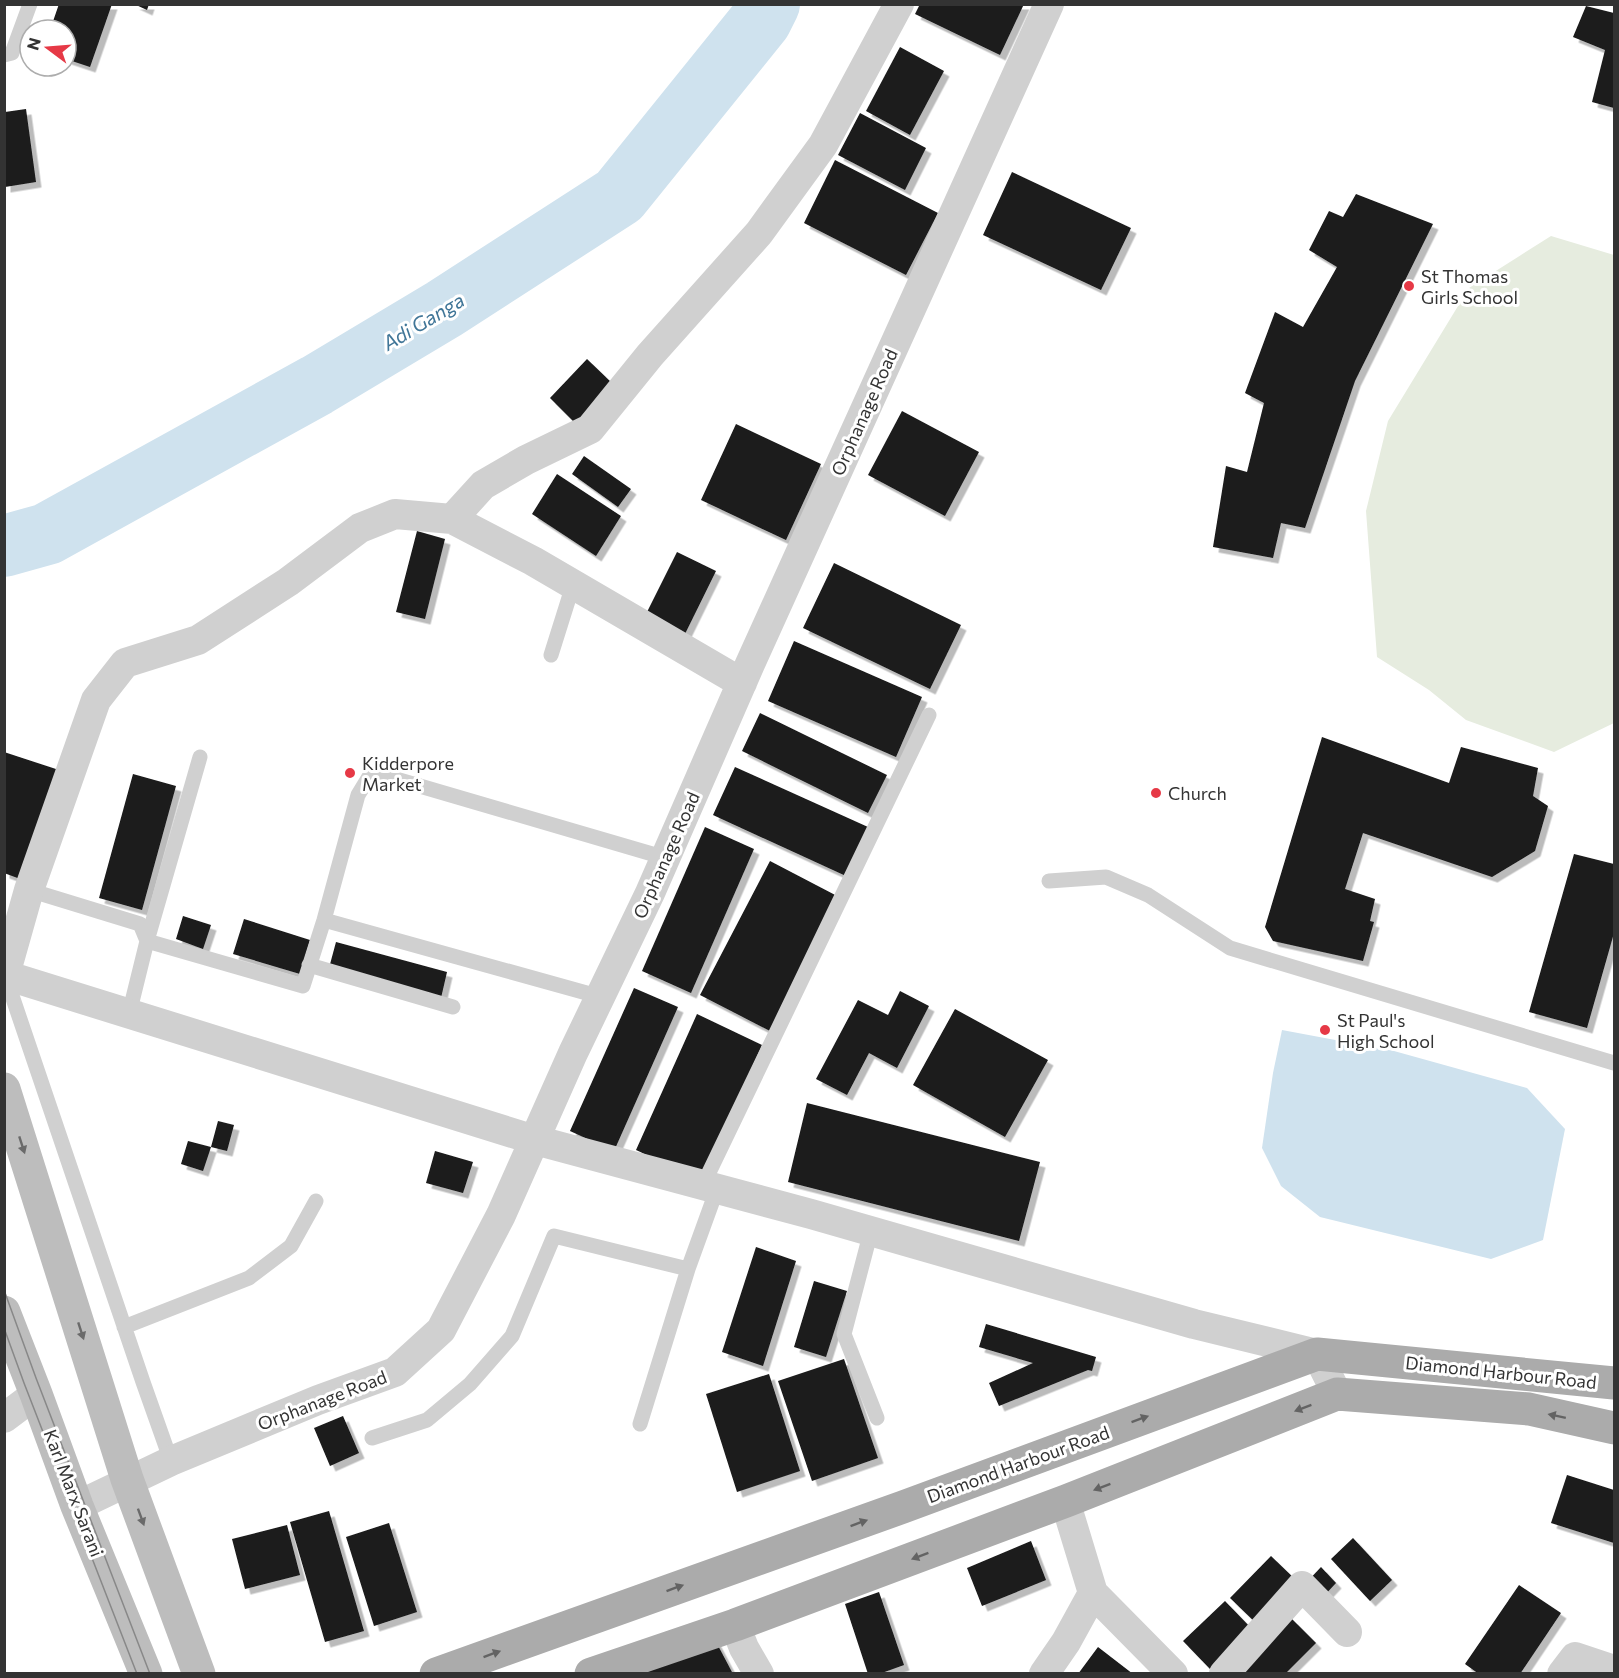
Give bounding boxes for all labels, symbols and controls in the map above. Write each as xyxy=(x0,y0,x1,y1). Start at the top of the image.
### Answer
north arrow xyxy=(18,18,78,78)
text: N xyxy=(22,35,44,52)
place label: St Thomas Girls School xyxy=(1421,265,1518,308)
marker: St Thomas Girls School xyxy=(1402,279,1416,293)
water label: Adi Ganga xyxy=(377,287,468,355)
street label: Orphanage Road xyxy=(826,345,902,479)
place label: Kidderpore Market xyxy=(362,752,454,795)
marker: Kidderpore Market xyxy=(343,766,357,780)
place label: Church xyxy=(1168,782,1227,804)
marker: Church xyxy=(1149,786,1163,800)
street label: Orphanage Road xyxy=(628,788,704,922)
place label: St Paul's High School xyxy=(1337,1009,1435,1052)
marker: St Paul's High School xyxy=(1318,1023,1332,1037)
one-way arrow xyxy=(18,1136,27,1154)
one-way arrow xyxy=(77,1322,86,1340)
street label: Diamond Harbour Road xyxy=(1404,1351,1598,1393)
street label: Orphanage Road xyxy=(254,1365,390,1435)
one-way arrow xyxy=(1294,1404,1312,1413)
one-way arrow xyxy=(1548,1410,1567,1420)
one-way arrow xyxy=(1131,1414,1149,1423)
street label: Diamond Harbour Road xyxy=(924,1421,1112,1507)
street label: Karl Marx Sarani xyxy=(40,1426,108,1560)
one-way arrow xyxy=(1093,1483,1111,1492)
one-way arrow xyxy=(136,1508,146,1526)
one-way arrow xyxy=(850,1517,868,1527)
one-way arrow xyxy=(911,1551,929,1561)
one-way arrow xyxy=(666,1583,684,1593)
one-way arrow xyxy=(483,1648,501,1658)

